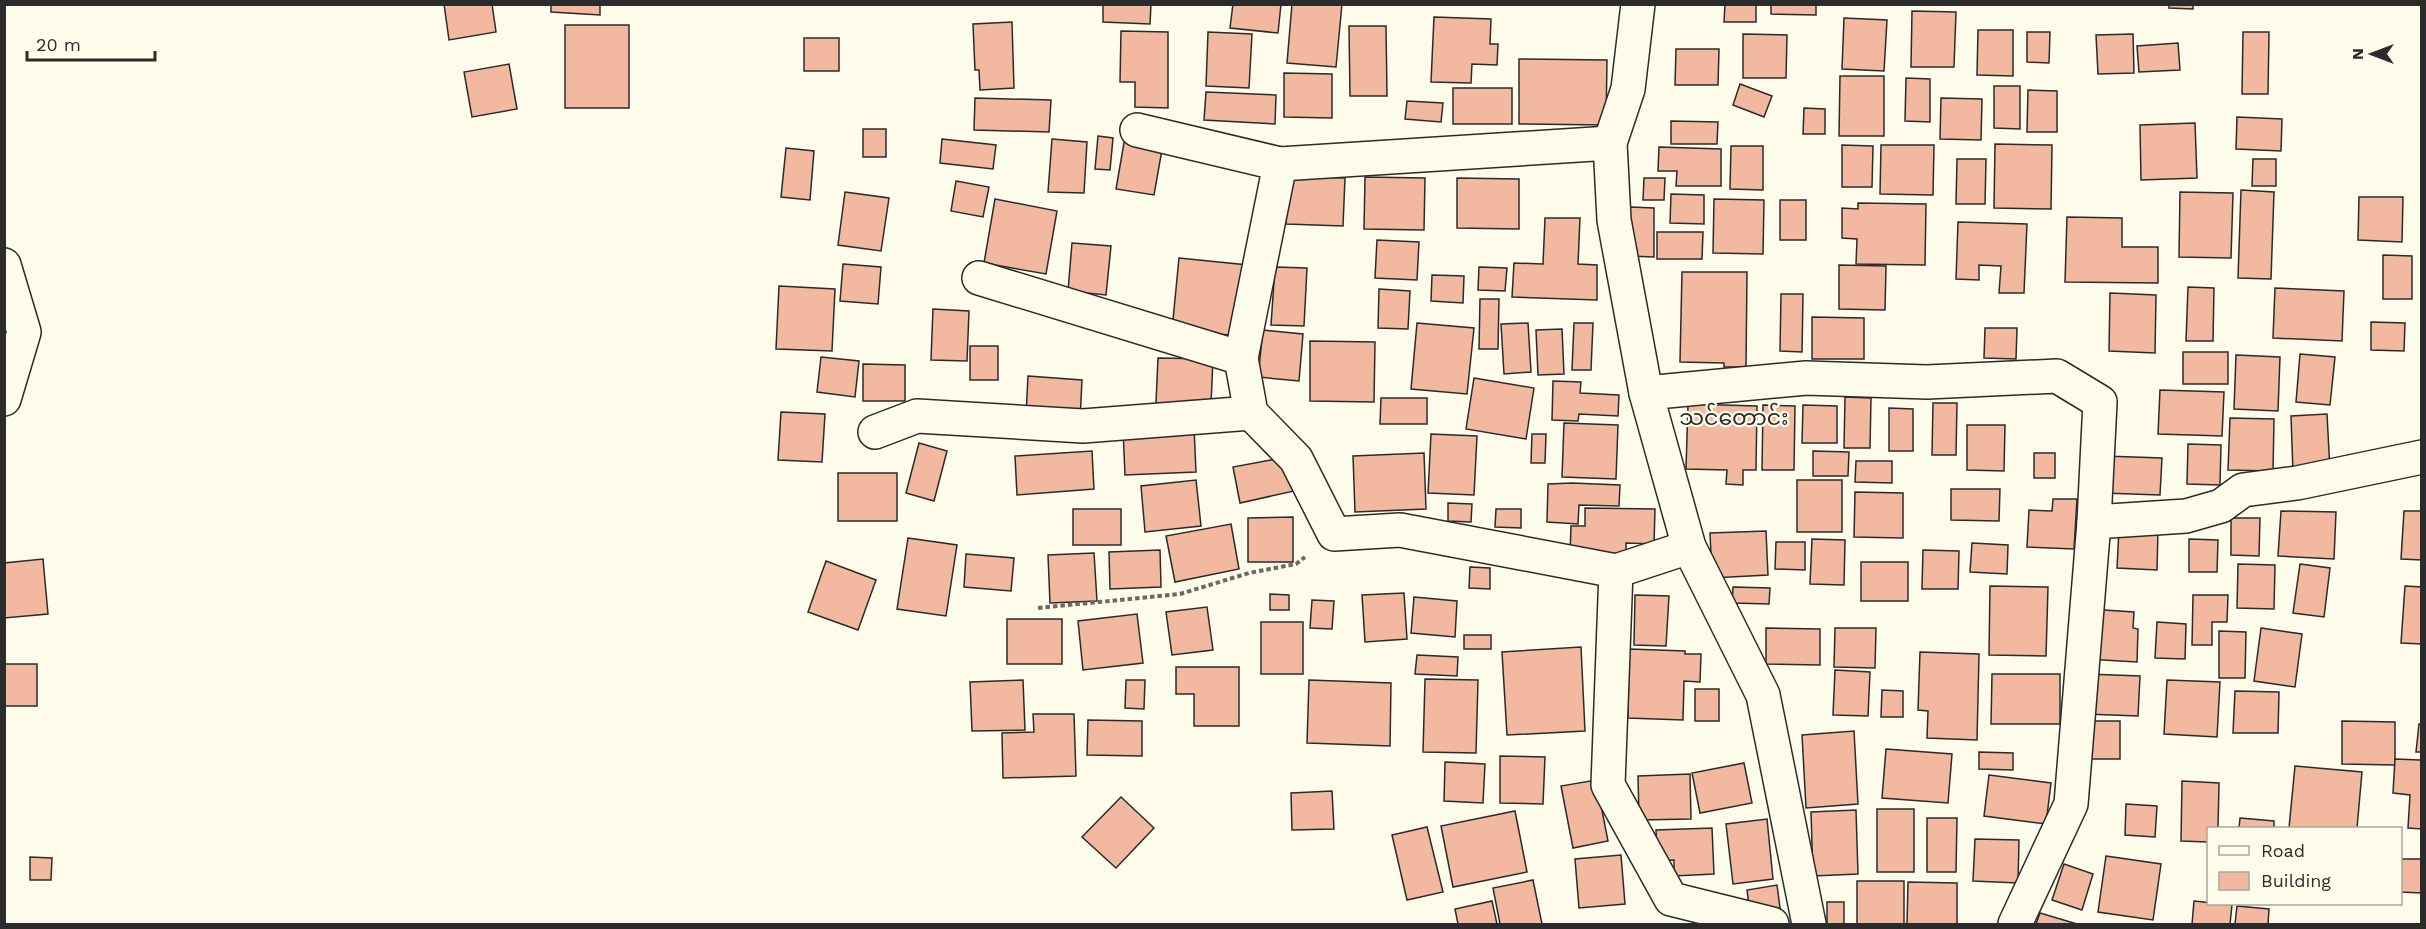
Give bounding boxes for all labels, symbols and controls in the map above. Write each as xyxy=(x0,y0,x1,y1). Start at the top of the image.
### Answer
scale bar xyxy=(27,24,154,62)
north arrow xyxy=(2342,24,2402,84)
text: 20 m xyxy=(36,34,81,55)
text: N xyxy=(2348,48,2367,60)
district label: သင်တောင်း xyxy=(1679,402,1789,430)
legend xyxy=(2207,827,2402,905)
text: Road xyxy=(2261,840,2305,861)
text: Building xyxy=(2261,870,2331,891)

